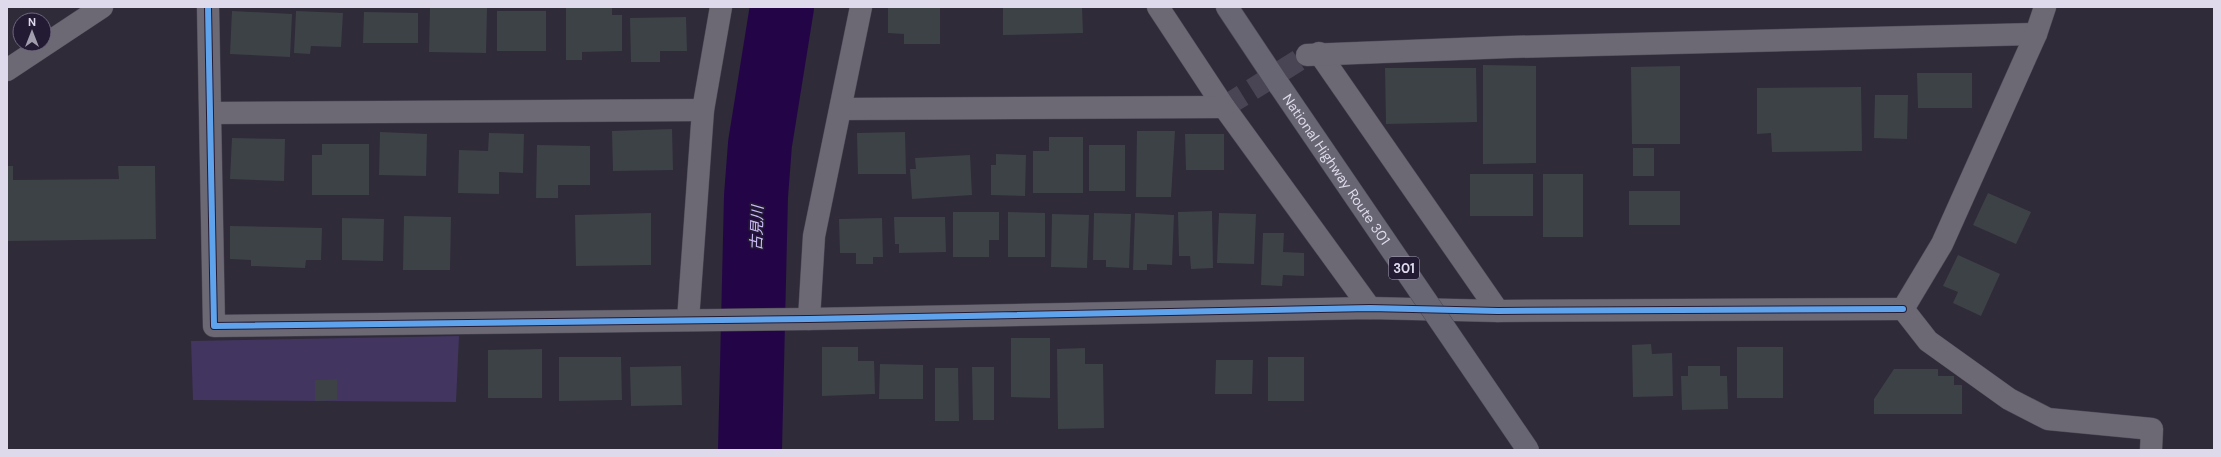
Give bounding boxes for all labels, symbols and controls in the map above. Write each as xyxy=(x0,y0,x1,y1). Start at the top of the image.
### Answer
north arrow xyxy=(12,12,52,52)
text: N xyxy=(28,15,36,29)
street label: National Highway Route 301 xyxy=(1279,90,1394,248)
water label: 古見川 xyxy=(746,203,768,251)
road number: 301 xyxy=(1389,257,1419,279)

